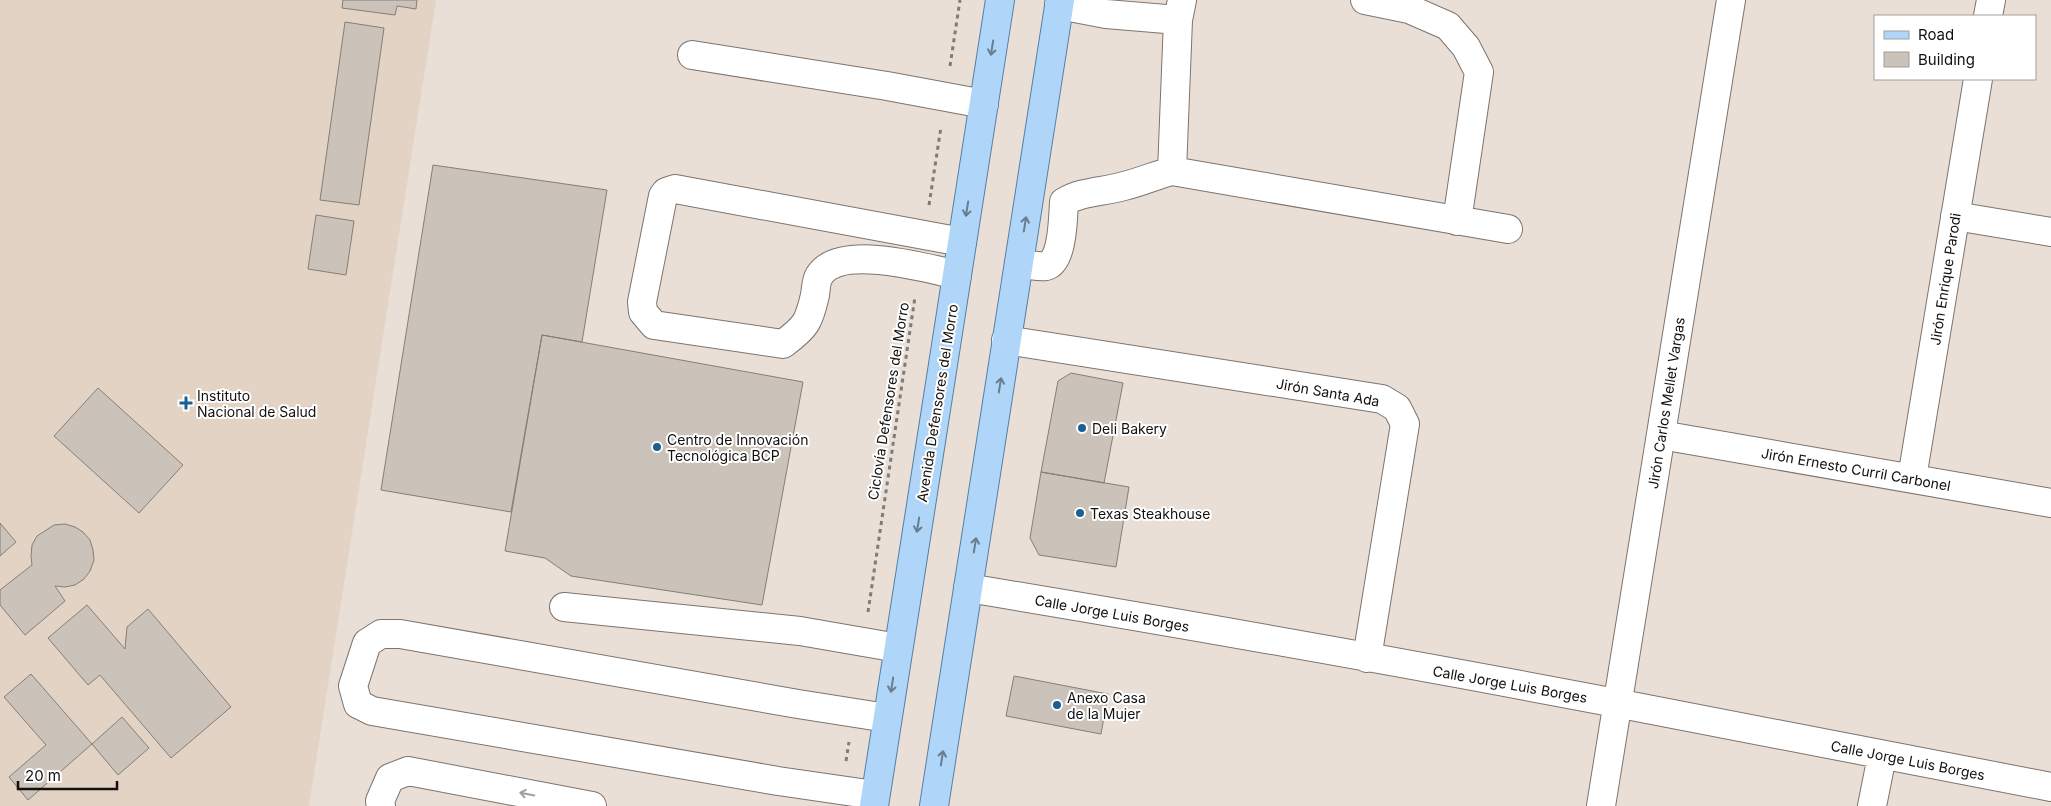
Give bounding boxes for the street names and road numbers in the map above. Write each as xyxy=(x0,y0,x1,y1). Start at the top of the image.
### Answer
street label: Jirón Enrique Parodi xyxy=(1926,212,1964,346)
street label: Ciclovía Defensores del Morro xyxy=(864,301,912,501)
street label: Avenida Defensores del Morro xyxy=(913,303,961,503)
street label: Jirón Carlos Mellet Vargas xyxy=(1644,316,1688,490)
street label: Jirón Santa Ada xyxy=(1275,375,1381,409)
street label: Jirón Ernesto Curril Carbonel xyxy=(1760,444,1952,494)
street label: Calle Jorge Luis Borges xyxy=(1033,591,1191,635)
street label: Calle Jorge Luis Borges xyxy=(1431,662,1589,706)
street label: Calle Jorge Luis Borges xyxy=(1829,737,1987,783)

